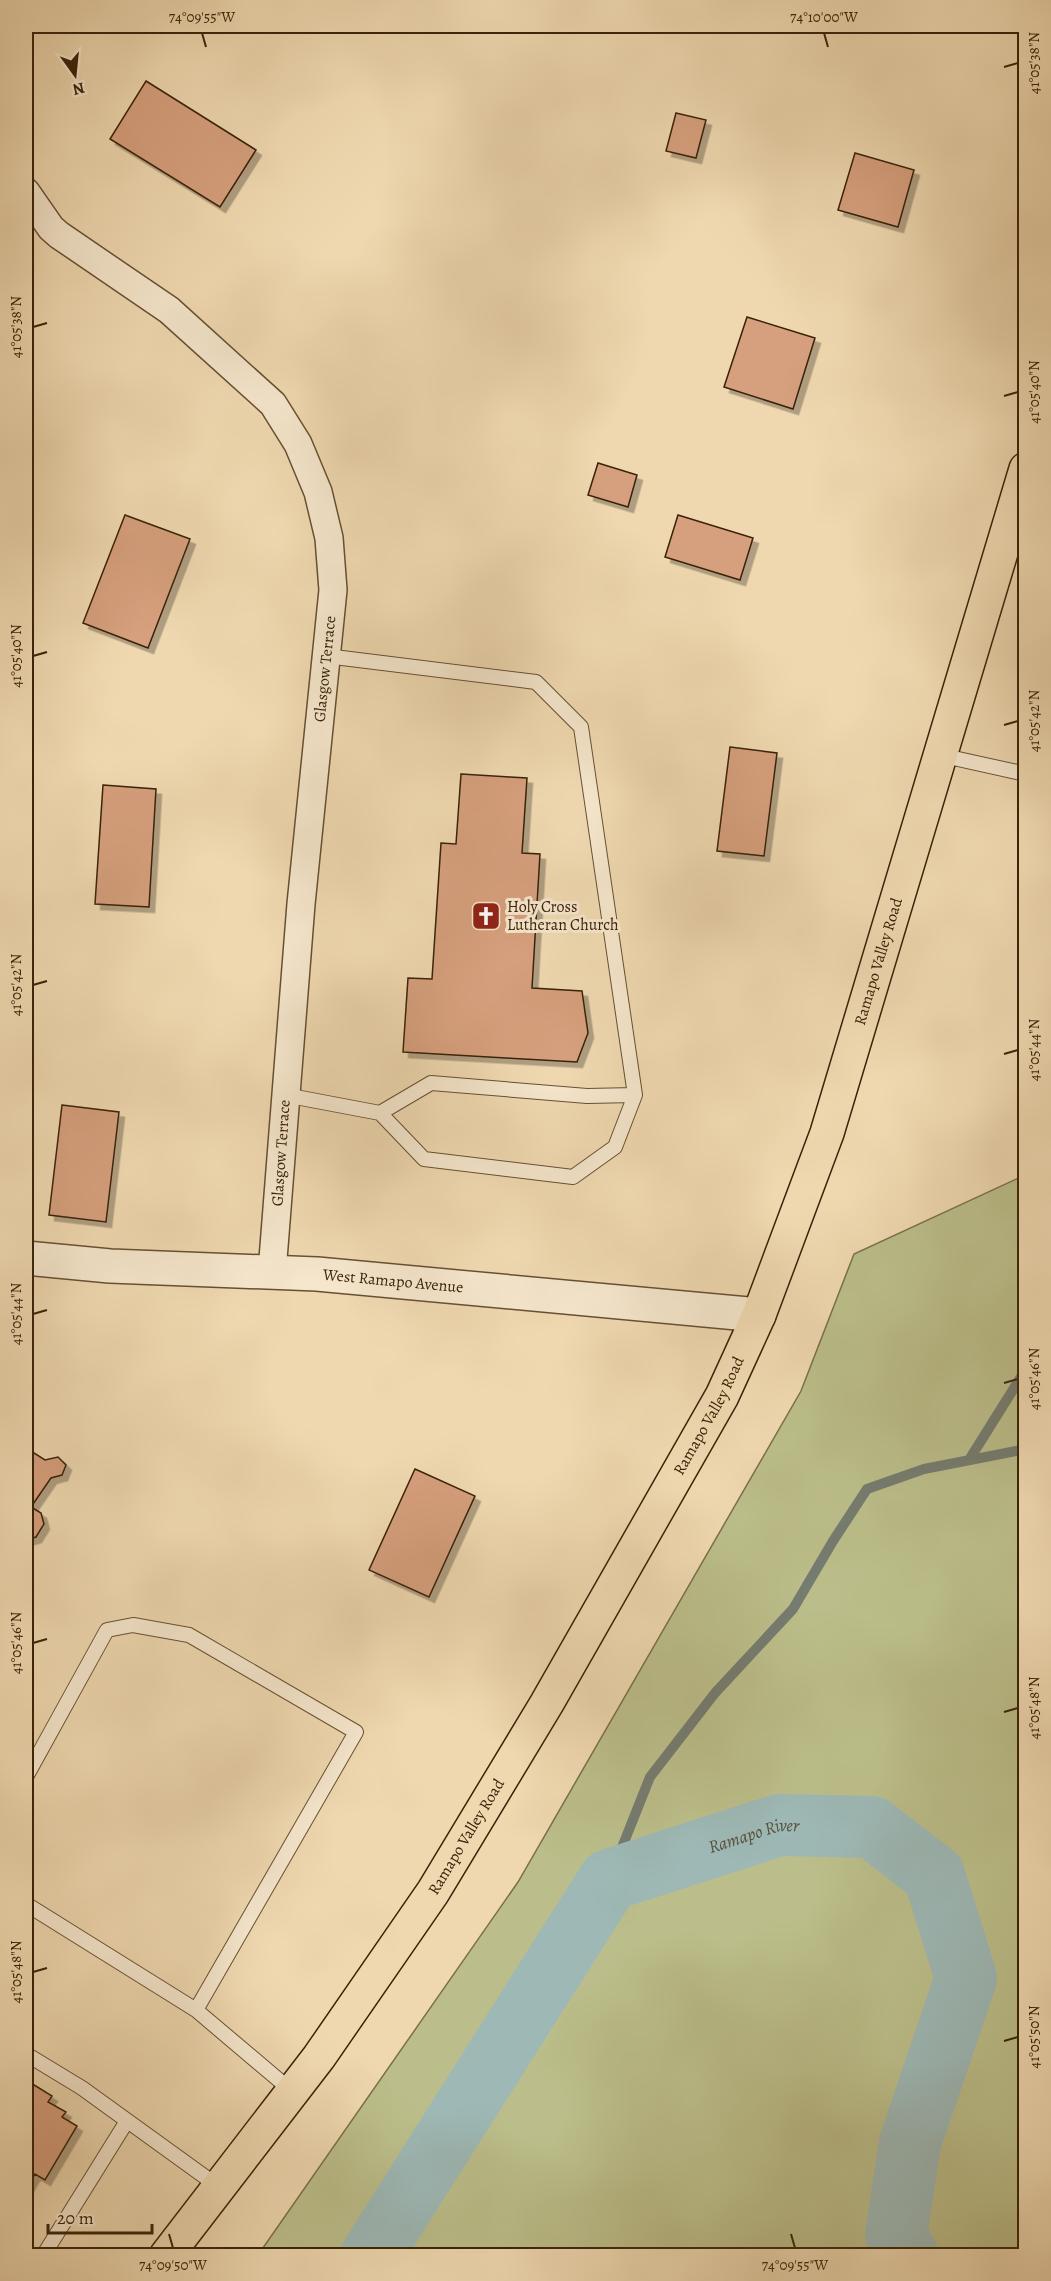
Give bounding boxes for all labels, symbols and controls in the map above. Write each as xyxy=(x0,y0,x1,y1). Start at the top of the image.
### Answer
text: 74°09'55"W xyxy=(169,7,235,27)
text: 74°10'00"W xyxy=(790,7,858,27)
text: 41°05'38"N xyxy=(1024,32,1044,94)
north arrow xyxy=(45,45,105,105)
text: N xyxy=(70,76,87,101)
text: 41°05'38"N xyxy=(6,296,26,358)
text: 41°05'40"N xyxy=(1024,360,1044,424)
street label: Glasgow Terrace xyxy=(308,615,342,723)
text: 41°05'40"N xyxy=(6,624,26,688)
text: 41°05'42"N xyxy=(1024,689,1044,752)
street label: Ramapo Valley Road xyxy=(849,895,908,1028)
place label: Holy Cross Lutheran Church xyxy=(507,896,619,936)
church icon: Holy Cross Lutheran Church xyxy=(470,900,502,932)
text: 41°05'42"N xyxy=(6,953,26,1016)
text: 41°05'44"N xyxy=(1024,1019,1044,1081)
street label: Glasgow Terrace xyxy=(266,1099,296,1207)
street label: West Ramapo Avenue xyxy=(321,1264,464,1299)
text: 41°05'44"N xyxy=(6,1283,26,1345)
text: 41°05'46"N xyxy=(1024,1348,1044,1410)
street label: Ramapo Valley Road xyxy=(668,1353,750,1479)
text: 41°05'46"N xyxy=(6,1612,26,1674)
text: 41°05'48"N xyxy=(1024,1676,1044,1739)
street label: Ramapo Valley Road xyxy=(423,1774,510,1899)
water label: Ramapo River xyxy=(705,1813,800,1859)
text: 41°05'48"N xyxy=(6,1940,26,2003)
text: 41°05'50"N xyxy=(1024,2005,1044,2069)
scale bar xyxy=(48,2197,152,2235)
text: 20 m xyxy=(57,2206,94,2230)
text: 74°09'50"W xyxy=(139,2255,207,2275)
text: 74°09'55"W xyxy=(762,2255,828,2275)

